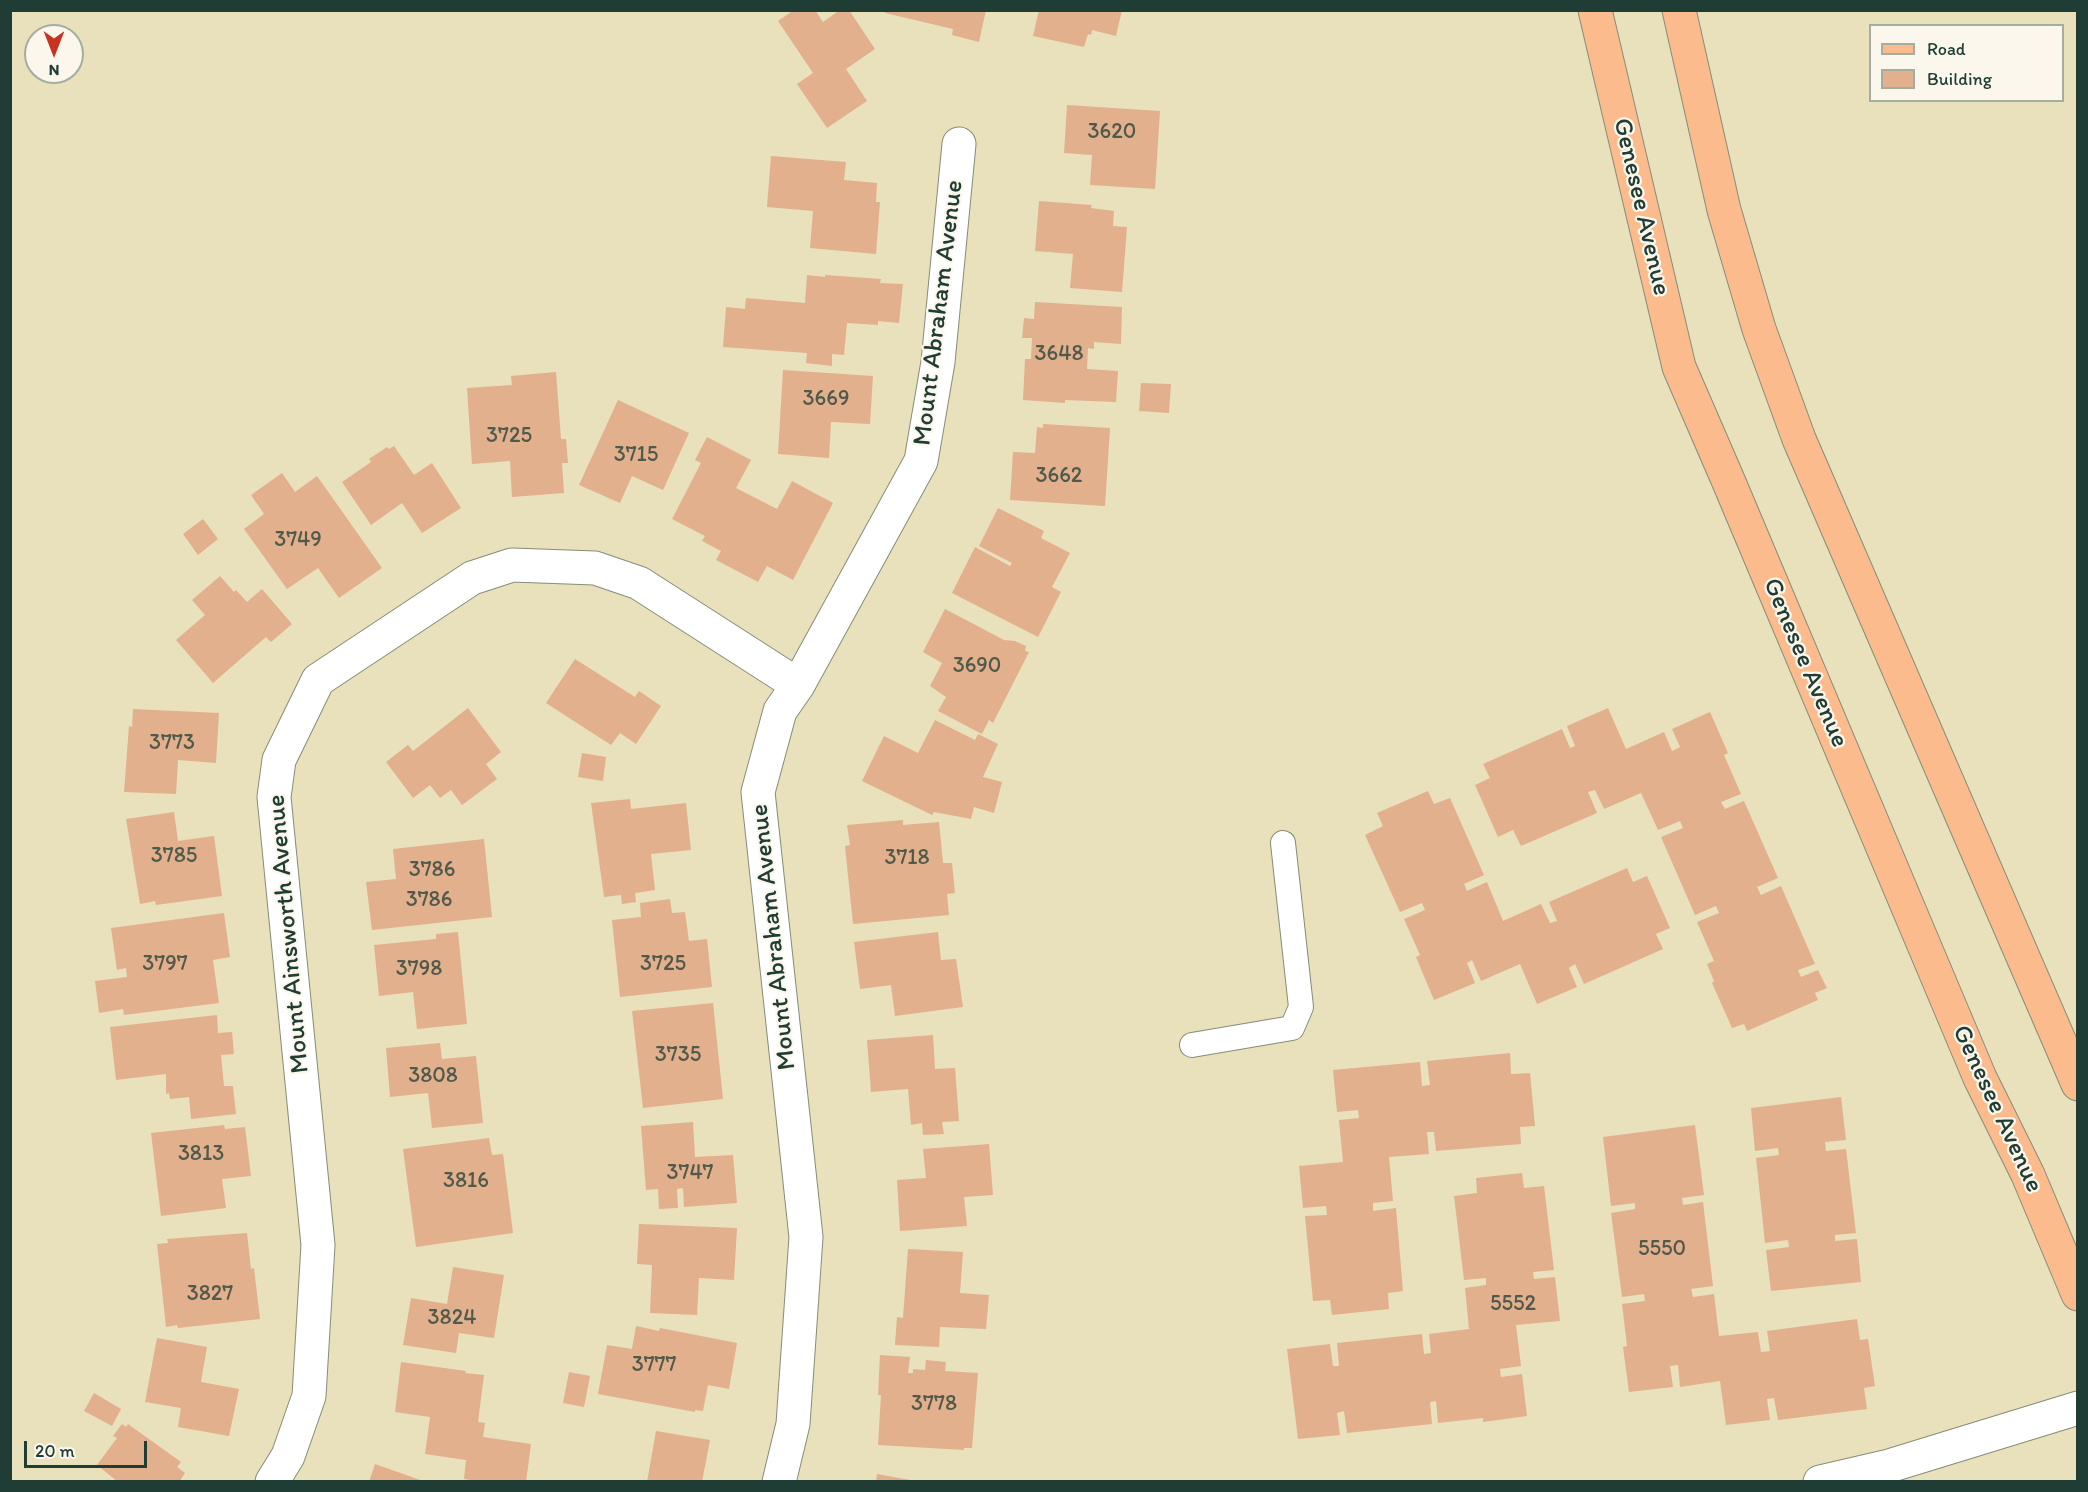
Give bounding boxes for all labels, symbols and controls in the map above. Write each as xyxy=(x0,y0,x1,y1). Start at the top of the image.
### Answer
north arrow xyxy=(24,24,84,84)
legend xyxy=(1869,24,2064,102)
text: Road xyxy=(1927,38,1966,60)
text: N xyxy=(49,61,59,80)
text: Building xyxy=(1927,68,1992,90)
street label: Genesee Avenue xyxy=(1605,115,1677,299)
house number: 3620 xyxy=(1088,119,1136,145)
street label: Mount Abraham Avenue xyxy=(907,178,971,448)
house number: 3648 xyxy=(1035,341,1083,367)
house number: 3669 xyxy=(803,386,849,412)
house number: 3725 xyxy=(486,423,532,449)
house number: 3715 xyxy=(614,442,658,468)
house number: 3662 xyxy=(1036,463,1082,489)
house number: 3749 xyxy=(274,527,322,553)
street label: Genesee Avenue xyxy=(1755,574,1855,752)
house number: 3690 xyxy=(953,653,1001,679)
house number: 3773 xyxy=(149,730,195,756)
street label: Mount Ainsworth Avenue xyxy=(261,793,317,1075)
street label: Mount Abraham Avenue xyxy=(745,802,803,1072)
house number: 3785 xyxy=(151,843,197,869)
house number: 3718 xyxy=(884,845,930,871)
house number: 3786 xyxy=(409,857,455,883)
house number: 3786 xyxy=(406,887,452,913)
house number: 3797 xyxy=(142,951,188,977)
house number: 3725 xyxy=(640,951,686,977)
house number: 3798 xyxy=(396,956,442,982)
street label: Genesee Avenue xyxy=(1945,1020,2049,1198)
house number: 3735 xyxy=(655,1042,701,1068)
house number: 3808 xyxy=(408,1063,458,1089)
house number: 3813 xyxy=(178,1141,224,1167)
house number: 3747 xyxy=(666,1160,714,1186)
house number: 3816 xyxy=(443,1168,489,1194)
house number: 5550 xyxy=(1638,1236,1686,1262)
house number: 3827 xyxy=(187,1281,233,1307)
house number: 5552 xyxy=(1490,1291,1536,1317)
house number: 3824 xyxy=(428,1305,476,1331)
house number: 3777 xyxy=(632,1352,676,1378)
house number: 3778 xyxy=(911,1391,957,1417)
scale bar xyxy=(27,1429,150,1467)
text: 20 m xyxy=(35,1440,75,1462)

